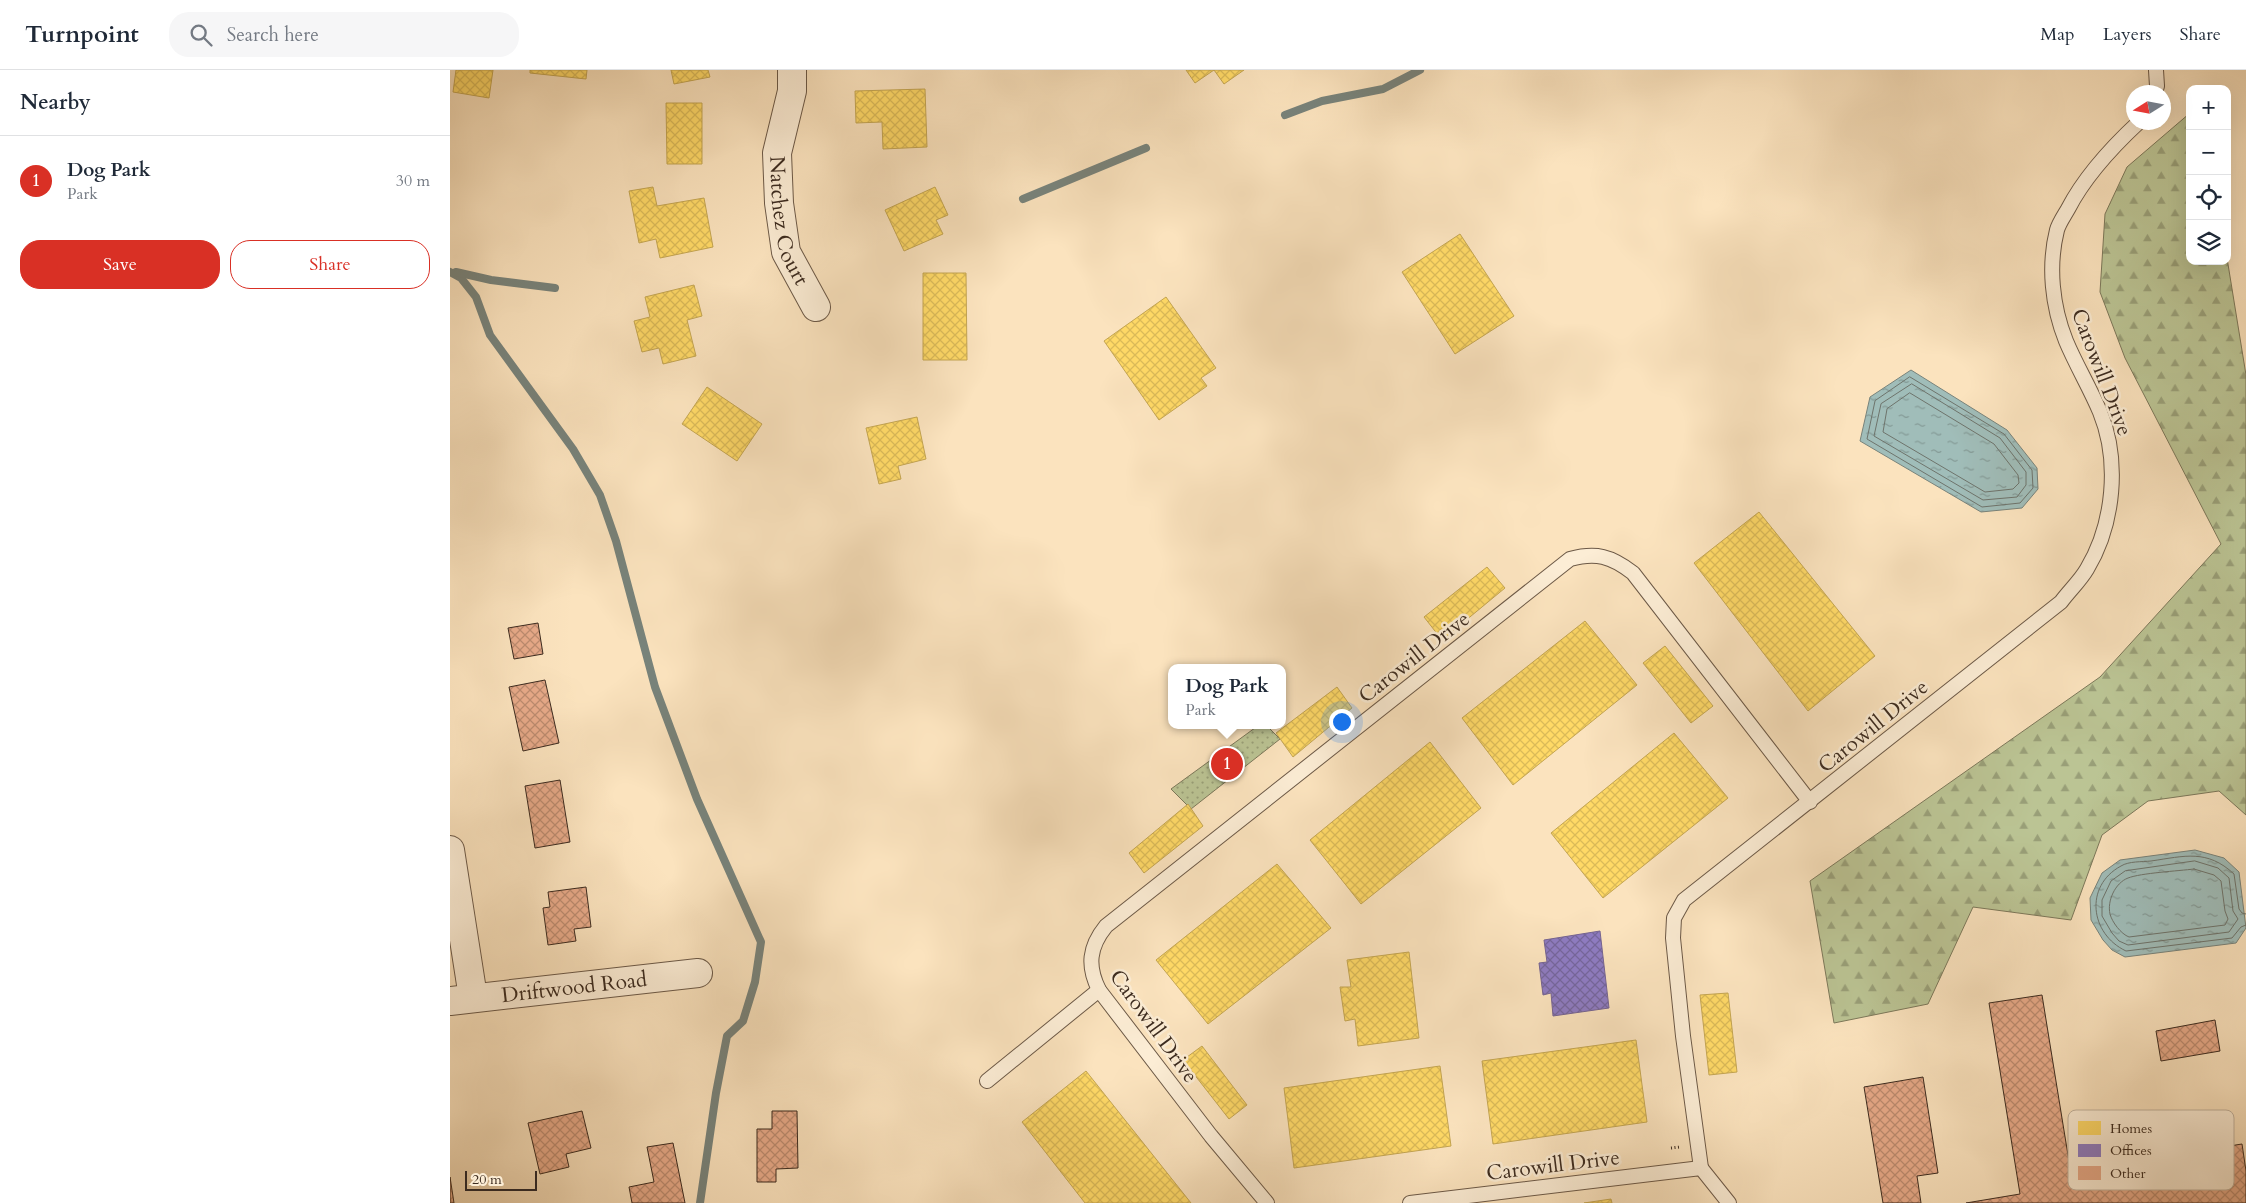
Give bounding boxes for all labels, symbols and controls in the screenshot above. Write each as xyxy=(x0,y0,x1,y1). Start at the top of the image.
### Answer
search box xyxy=(169,12,519,57)
text: Turnpoint xyxy=(25,18,139,51)
icon: search xyxy=(187,21,215,49)
text: Search here xyxy=(227,22,319,48)
text: Map xyxy=(2040,22,2075,47)
text: Layers xyxy=(2103,22,2152,47)
text: Share xyxy=(2180,22,2221,47)
north arrow xyxy=(2126,85,2171,130)
map controls xyxy=(2186,85,2231,265)
button: + xyxy=(2186,85,2231,130)
text: Nearby xyxy=(20,88,91,117)
button: − xyxy=(2186,130,2231,175)
street label: Natchez Court xyxy=(762,155,816,291)
text: Dog Park xyxy=(67,157,151,183)
text: 1 xyxy=(32,170,40,192)
text: 30 m xyxy=(396,170,430,192)
button: locate xyxy=(2186,175,2231,220)
text: Park xyxy=(67,183,98,205)
button: layers xyxy=(2186,220,2231,265)
button: Save xyxy=(20,240,220,289)
button: Share xyxy=(230,240,430,289)
street label: Carowill Drive xyxy=(2064,304,2139,440)
street label: Carowill Drive xyxy=(1353,605,1476,710)
popup xyxy=(1168,664,1286,729)
text: Dog Park xyxy=(1185,673,1269,699)
street label: Carowill Drive xyxy=(1812,673,1935,780)
text: Park xyxy=(1185,699,1216,721)
your location xyxy=(1329,709,1355,735)
pin: 1 xyxy=(1211,745,1243,783)
street label: Carowill Drive xyxy=(1102,964,1205,1089)
street label: Driftwood Road xyxy=(500,965,649,1010)
legend xyxy=(2068,1110,2234,1190)
text: Homes xyxy=(2110,1119,2152,1138)
text: Offices xyxy=(2110,1141,2152,1160)
street label: Carowill Drive xyxy=(1485,1143,1621,1188)
text: Other xyxy=(2110,1164,2147,1183)
scale bar xyxy=(465,1168,538,1191)
text: 20 m xyxy=(472,1170,502,1189)

